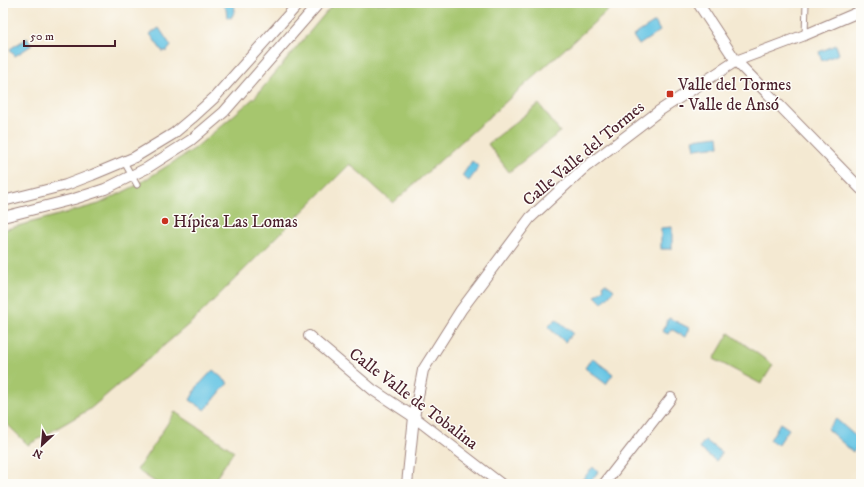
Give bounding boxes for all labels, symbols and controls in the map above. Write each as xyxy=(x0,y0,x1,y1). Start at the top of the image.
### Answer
scale bar xyxy=(24,22,115,48)
text: 50 m xyxy=(30,29,54,44)
place label: Valle del Tormes - Valle de Ansó xyxy=(677,74,791,116)
marker: Valle del Tormes - Valle de Ansó xyxy=(665,89,675,99)
street label: Calle Valle del Tormes xyxy=(518,96,649,211)
place label: Hípica Las Lomas xyxy=(173,211,298,233)
marker: Hípica Las Lomas xyxy=(160,216,170,226)
street label: Calle Valle de Tobalina xyxy=(344,343,483,455)
north arrow xyxy=(22,425,62,465)
text: N xyxy=(31,445,45,461)

